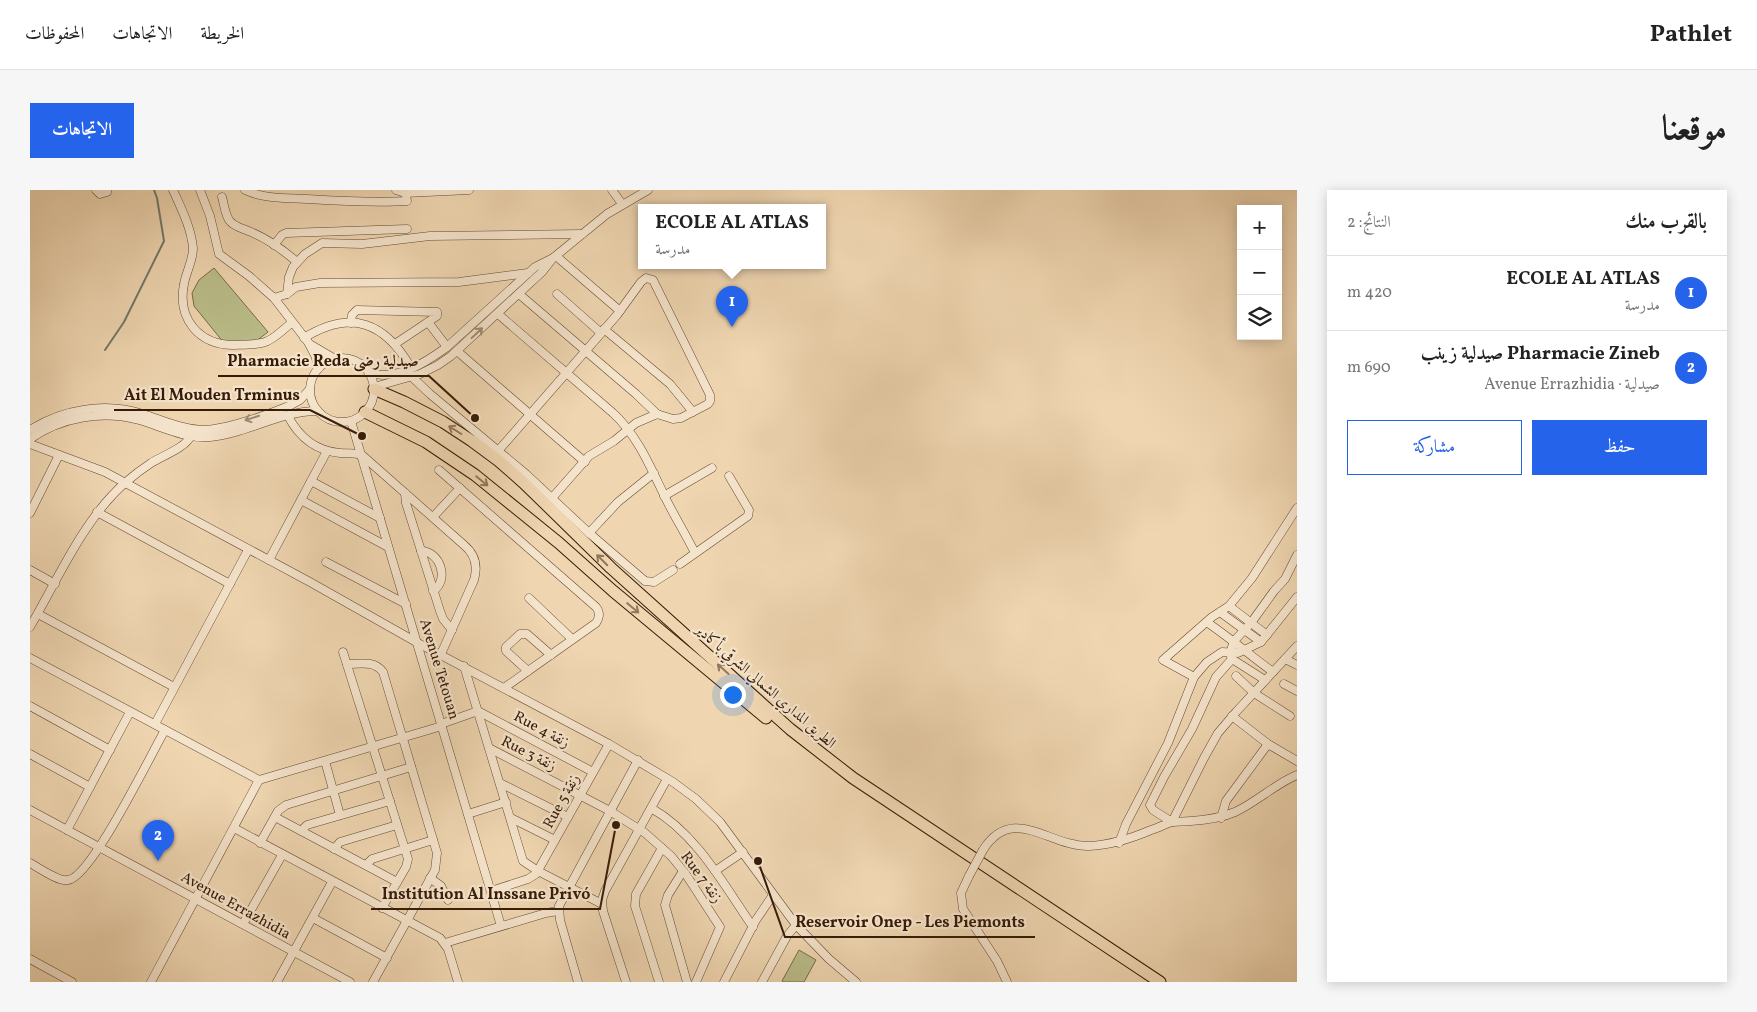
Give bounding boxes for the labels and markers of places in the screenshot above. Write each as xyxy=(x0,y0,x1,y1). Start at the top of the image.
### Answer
pin: 1 xyxy=(716,286,748,327)
callout: Pharmacie Reda صيدلية رضى xyxy=(218,345,429,376)
callout: Ait El Mouden Trminus xyxy=(114,379,310,410)
pin: 2 xyxy=(142,820,174,861)
callout: Institution Al Inssane Privó xyxy=(371,878,600,909)
callout: Reservoir Onep - Les Piemonts xyxy=(785,906,1035,937)

